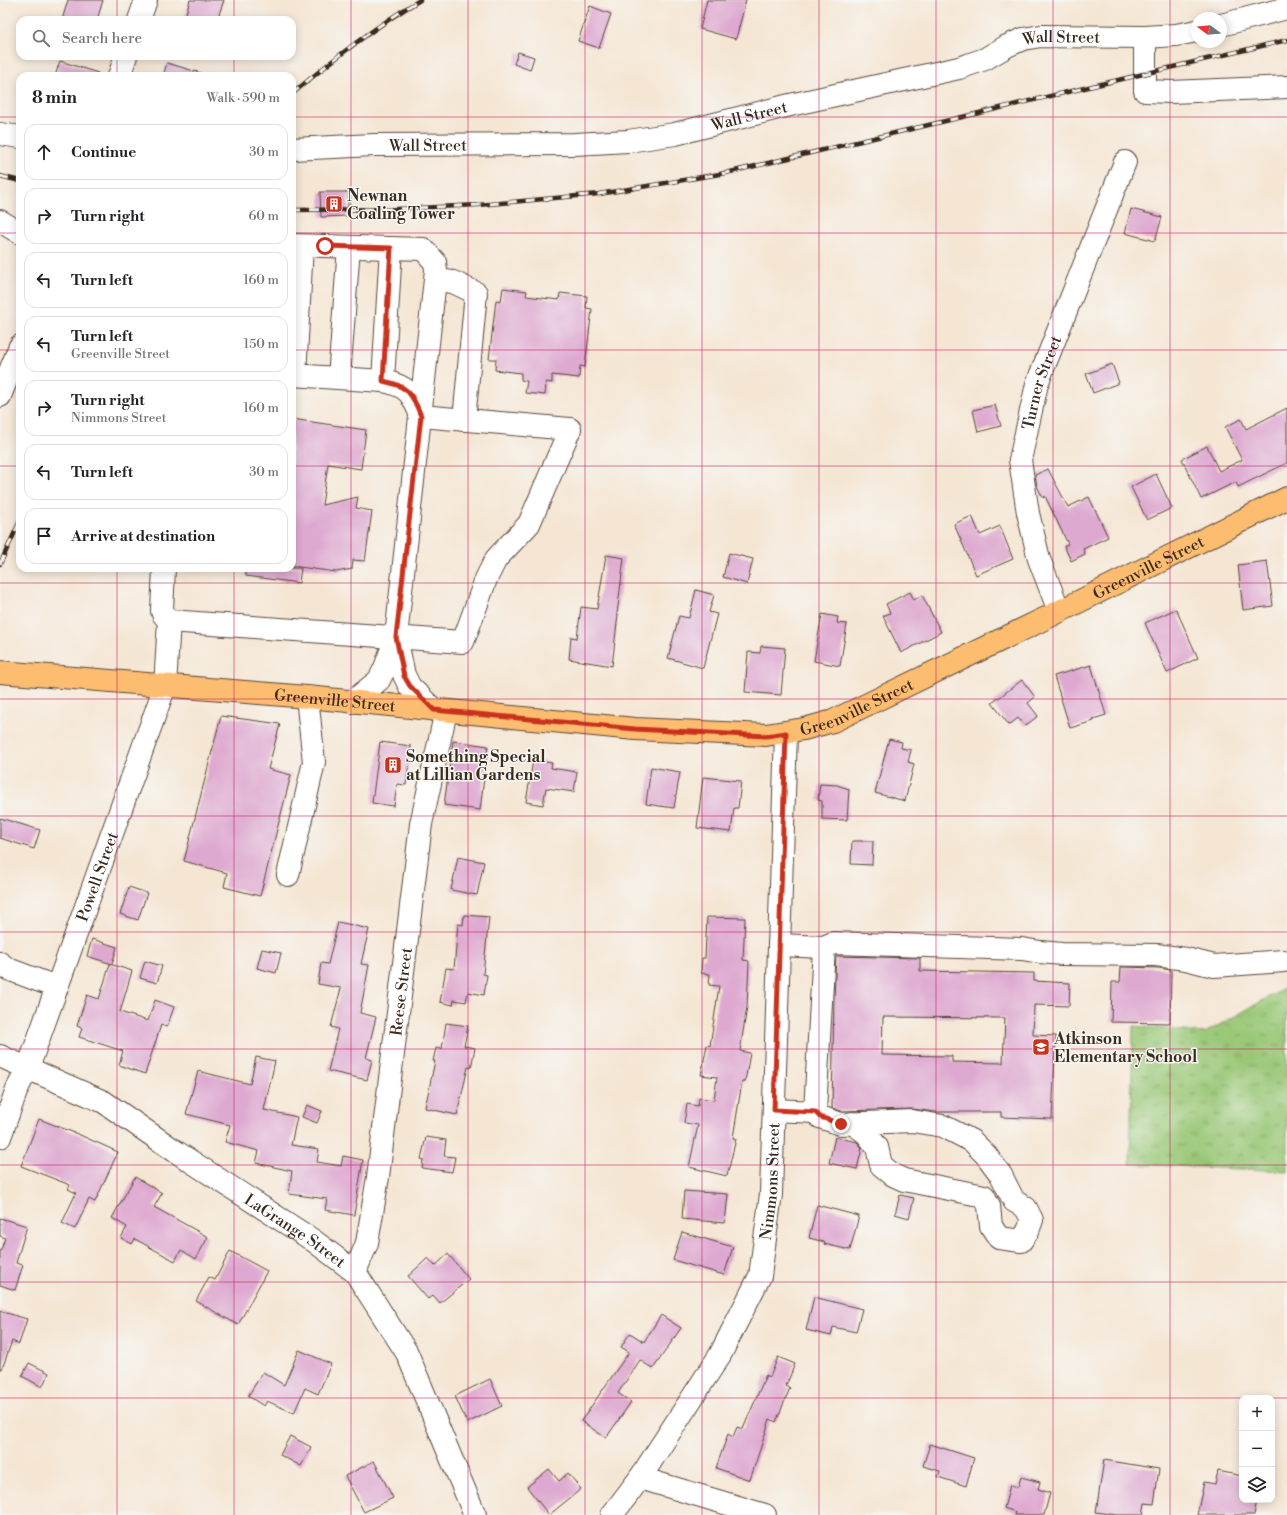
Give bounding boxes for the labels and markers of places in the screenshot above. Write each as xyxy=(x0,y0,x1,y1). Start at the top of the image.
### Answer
place label: Newnan Coaling Tower xyxy=(347,186,455,224)
building icon: Newnan Coaling Tower xyxy=(324,194,344,214)
place label: Something Special at Lillian Gardens xyxy=(406,747,546,785)
building icon: Something Special at Lillian Gardens xyxy=(383,755,403,775)
place label: Atkinson Elementary School xyxy=(1053,1029,1198,1067)
school or university icon: Atkinson Elementary School xyxy=(1031,1037,1051,1057)

